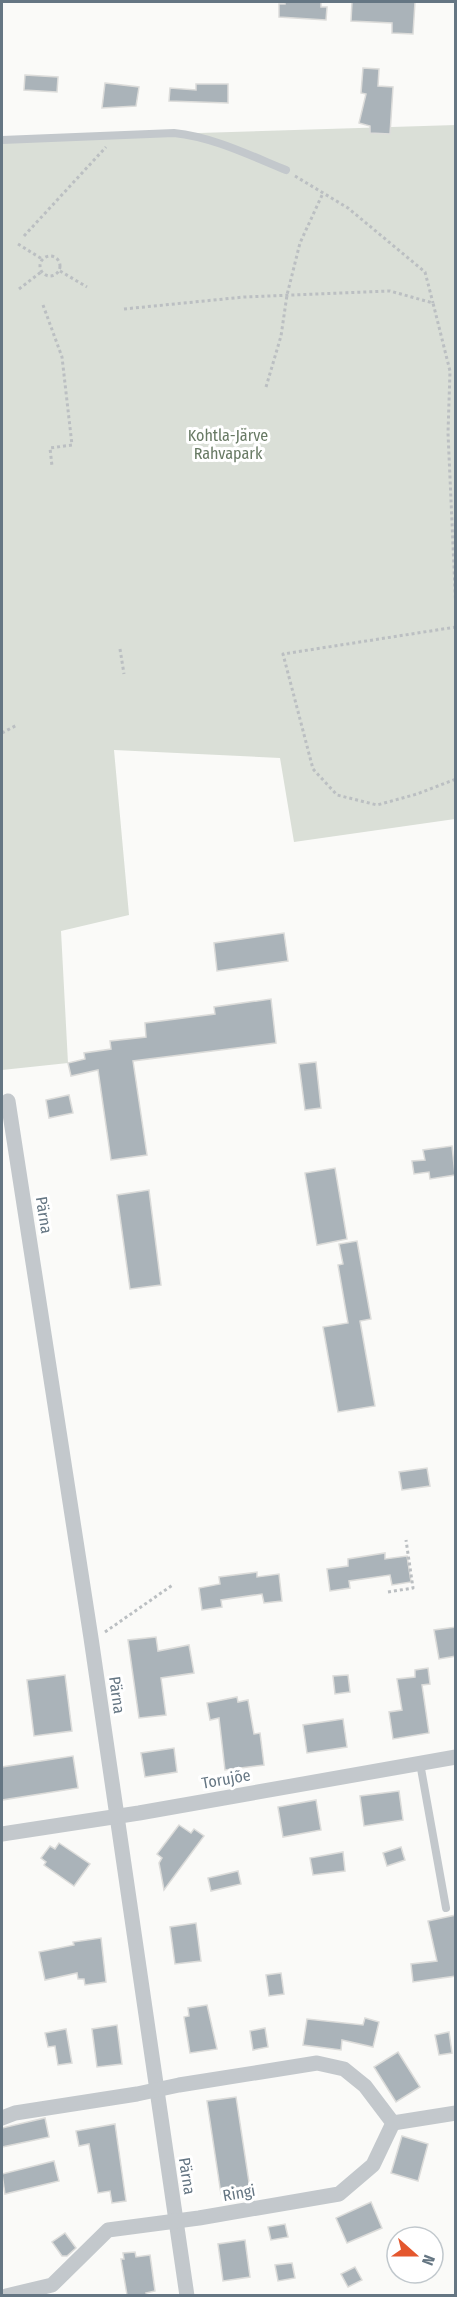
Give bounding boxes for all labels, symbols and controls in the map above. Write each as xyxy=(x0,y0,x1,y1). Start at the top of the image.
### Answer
park label: Kohtla-Järve Rahvapark xyxy=(188,426,268,463)
street label: Pärna xyxy=(32,1195,56,1235)
street label: Pärna xyxy=(105,1675,129,1715)
street label: Torujõe xyxy=(200,1765,252,1793)
street label: Pärna xyxy=(175,2156,199,2196)
street label: Ringi xyxy=(221,2181,257,2205)
north arrow xyxy=(385,2225,445,2285)
text: N xyxy=(418,2252,439,2268)

